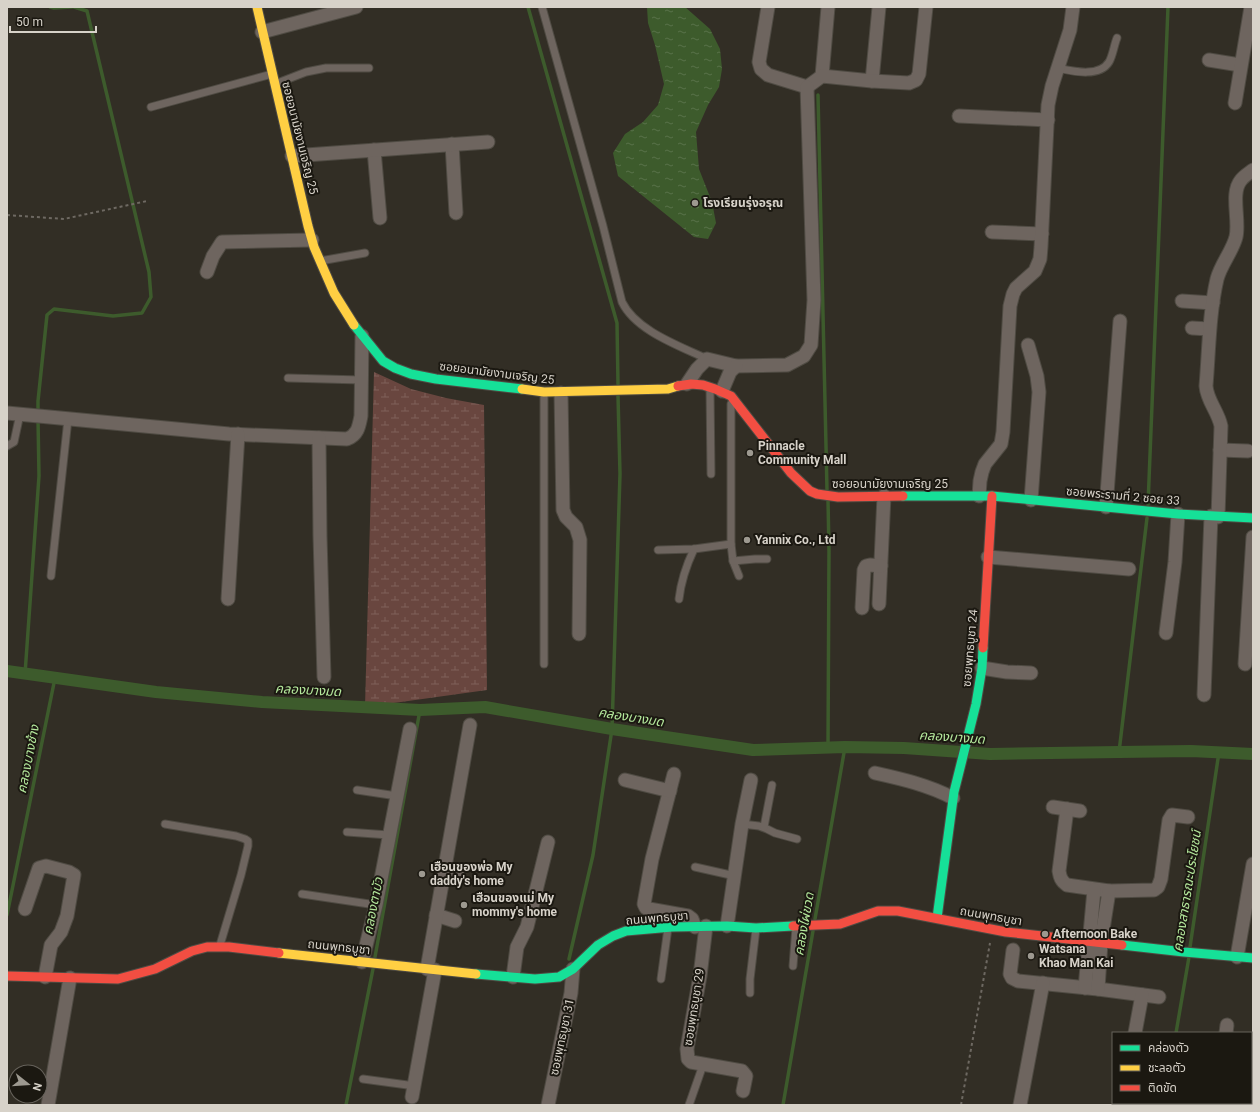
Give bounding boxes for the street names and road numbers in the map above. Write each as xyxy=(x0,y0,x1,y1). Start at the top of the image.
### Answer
street label: ซอยอนามัยงามเจริญ 25 xyxy=(279,80,321,196)
street label: ซอยอนามัยงามเจริญ 25 xyxy=(439,359,556,387)
street label: ซอยอนามัยงามเจริญ 25 xyxy=(832,477,948,491)
street label: ซอยพระรามที่ 2 ซอย 33 xyxy=(1066,482,1181,508)
street label: ซอยพุทธบูชา 24 xyxy=(960,608,980,687)
street label: ถนนพุทธบูชา xyxy=(959,904,1023,928)
street label: ถนนพุทธบูชา xyxy=(625,908,689,928)
street label: ถนนพุทธบูชา xyxy=(307,937,371,957)
street label: ซอยพุทธบูชา 29 xyxy=(681,967,707,1047)
street label: ซอยพุทธบูชา 31 xyxy=(547,997,577,1077)

